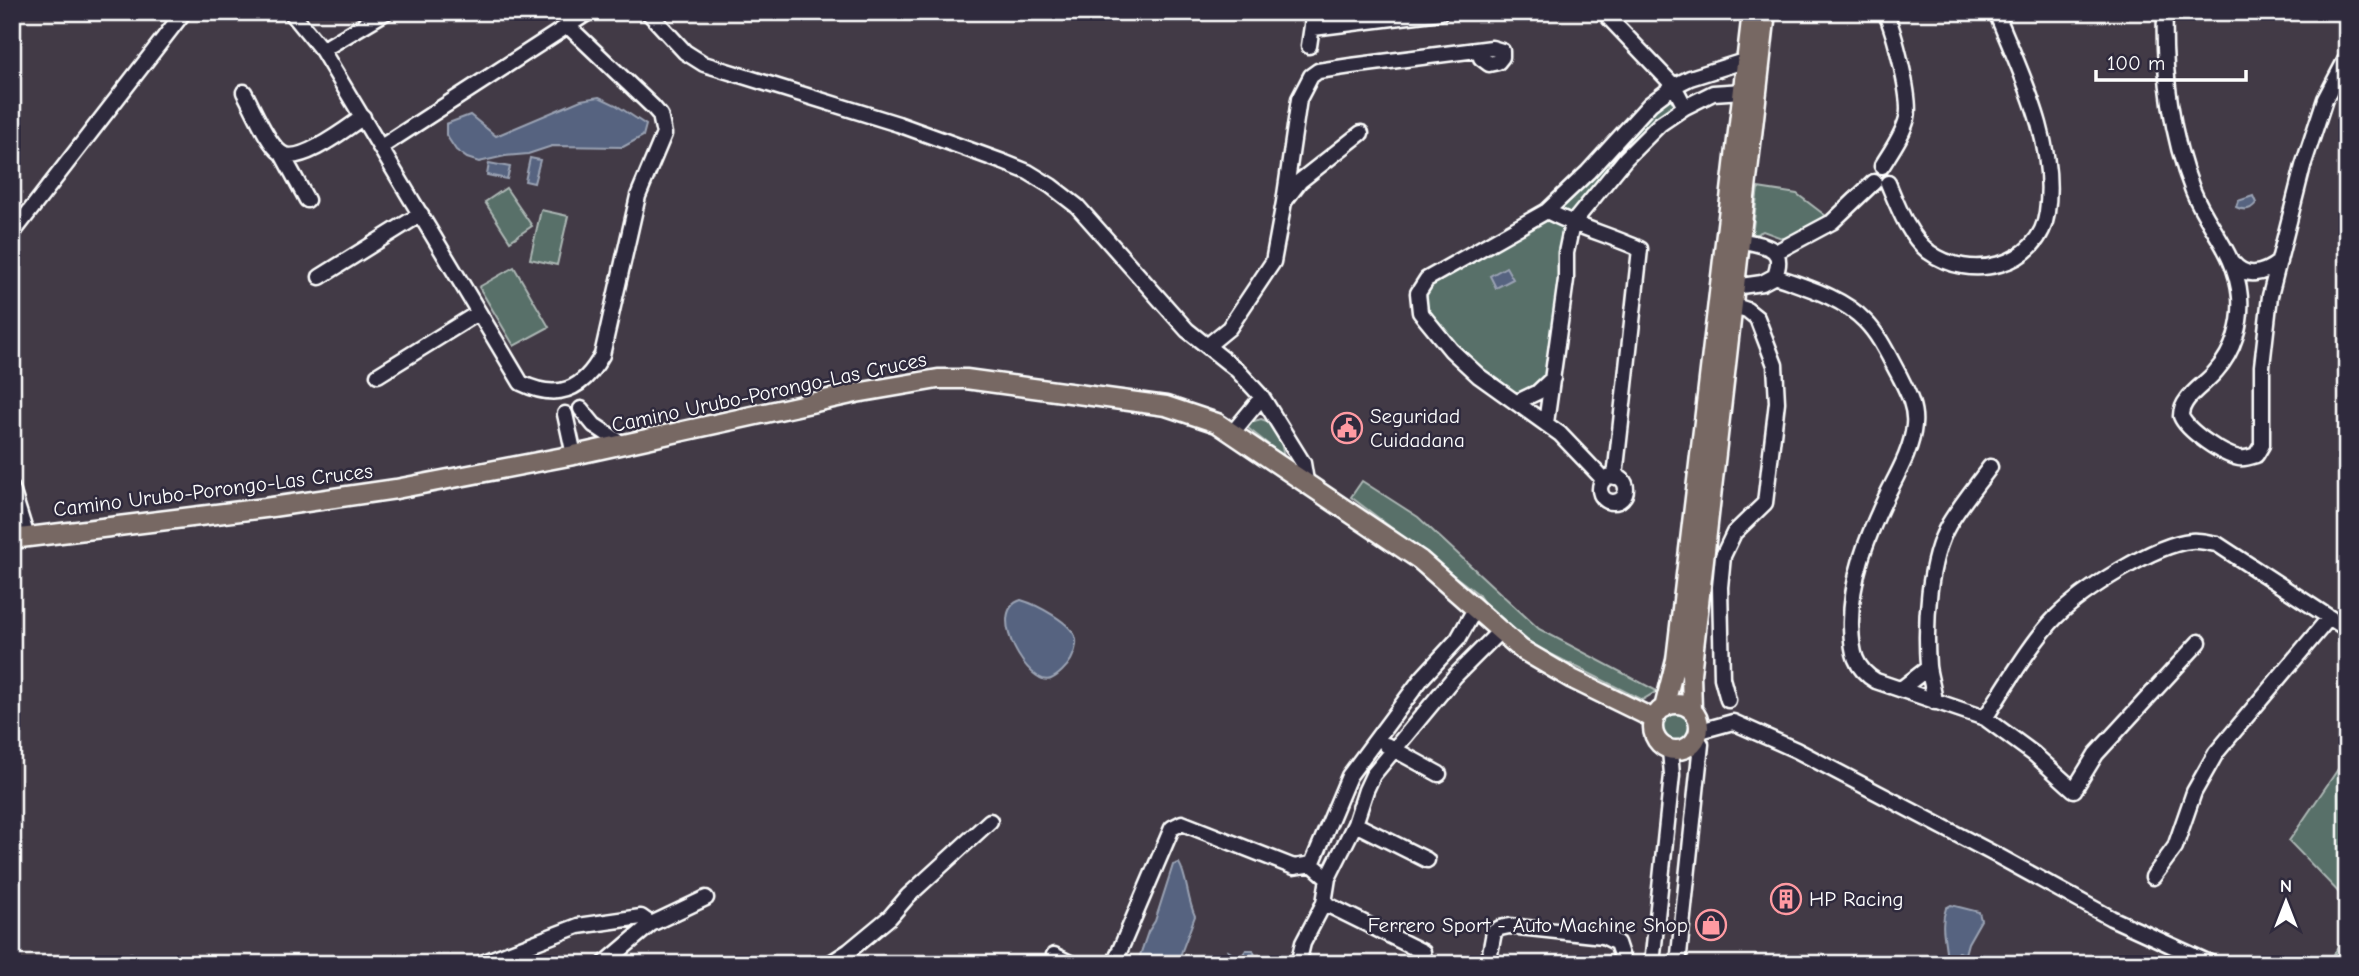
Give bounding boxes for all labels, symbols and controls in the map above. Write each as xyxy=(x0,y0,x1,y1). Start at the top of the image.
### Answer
scale bar xyxy=(2096,38,2247,82)
text: 100 m xyxy=(2107,51,2165,75)
street label: Camino Urubo-Porongo-Las Cruces xyxy=(609,347,929,437)
place label: Seguridad Cuidadana xyxy=(1370,404,1465,452)
public building icon: Seguridad Cuidadana xyxy=(1330,411,1364,445)
street label: Camino Urubo-Porongo-Las Cruces xyxy=(52,459,374,521)
north arrow xyxy=(2250,867,2320,937)
text: N xyxy=(2280,875,2292,897)
building icon: HP Racing xyxy=(1769,882,1803,916)
place label: HP Racing xyxy=(1809,887,1904,911)
shop icon: Ferrero Sport - Auto Machine Shop xyxy=(1694,908,1728,942)
place label: Ferrero Sport - Auto Machine Shop xyxy=(1368,913,1688,937)

